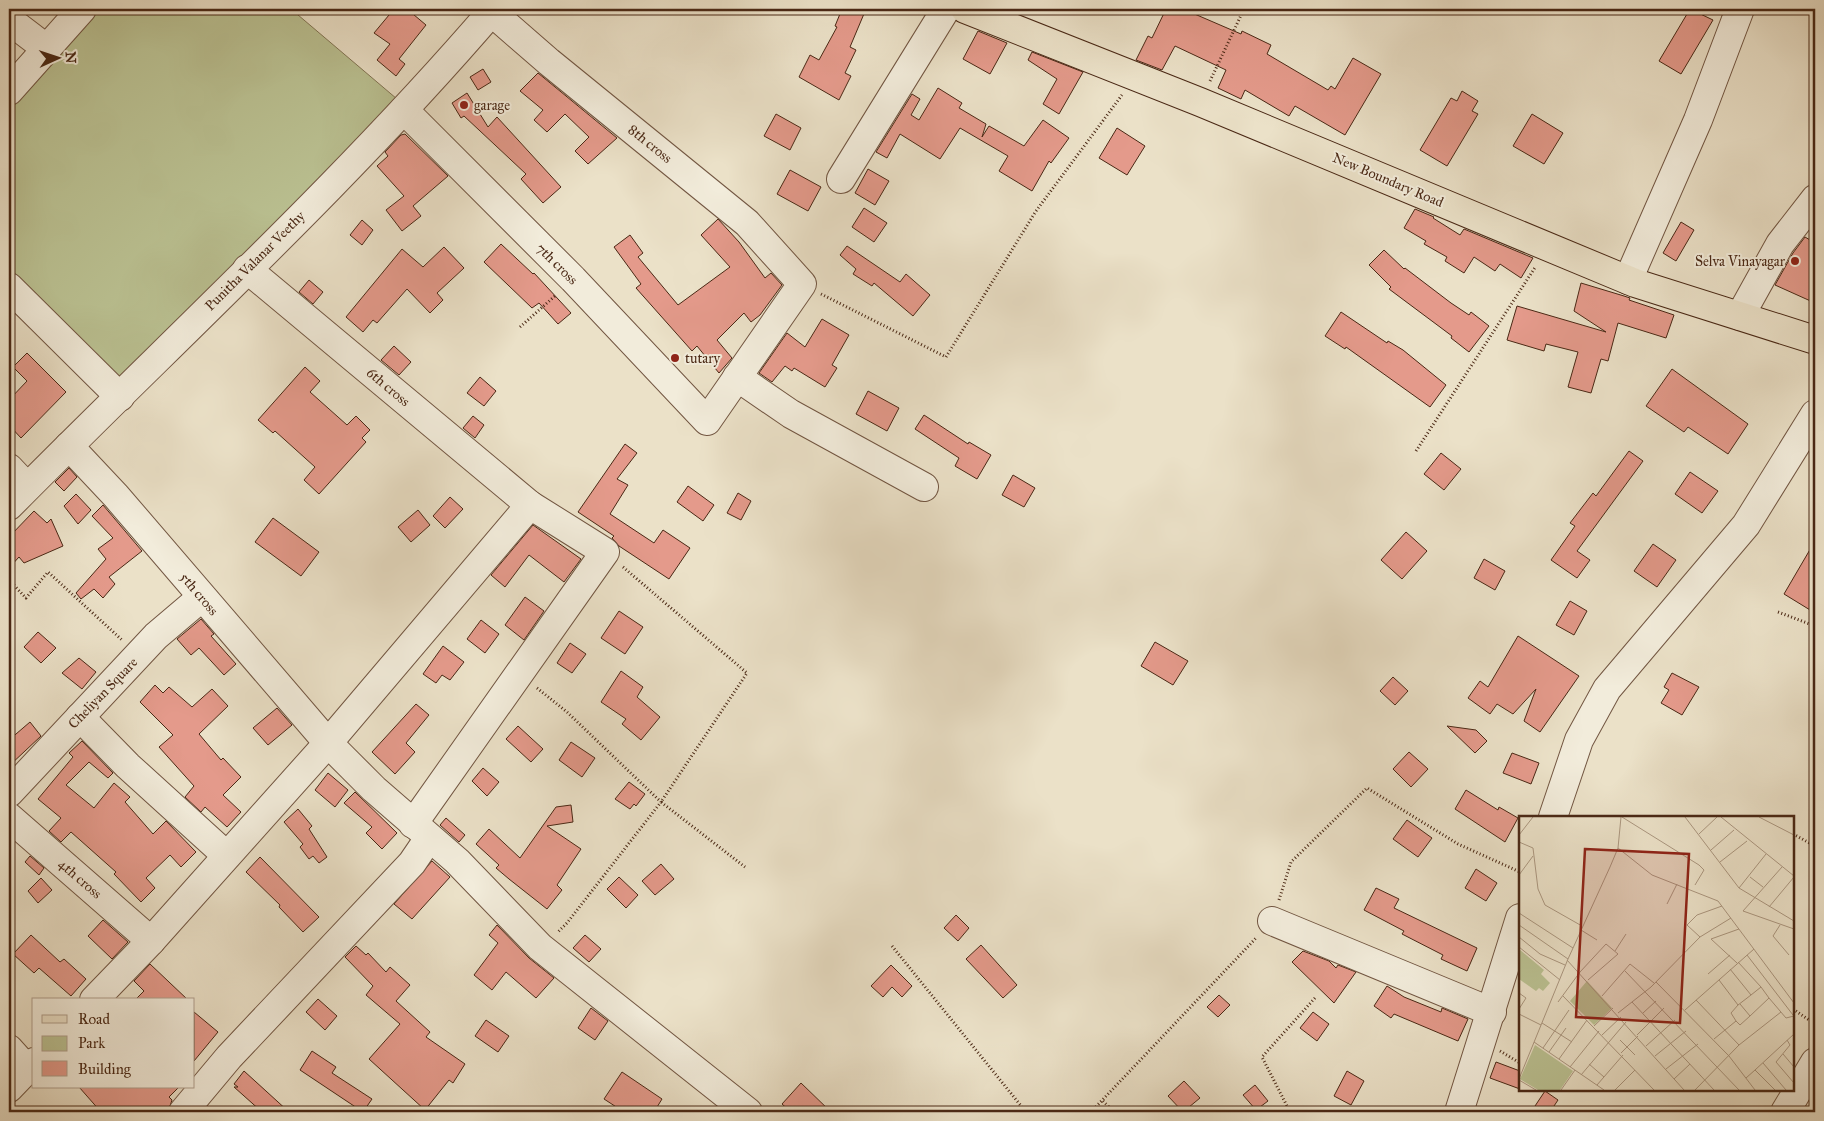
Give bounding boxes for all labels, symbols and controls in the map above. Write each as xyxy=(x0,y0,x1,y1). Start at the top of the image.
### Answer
north arrow xyxy=(32,32,82,82)
text: N xyxy=(62,51,79,64)
place label: garage xyxy=(474,97,510,114)
marker: garage xyxy=(458,99,470,111)
street label: 8th cross xyxy=(625,121,675,167)
street label: New Boundary Road xyxy=(1330,149,1446,211)
street label: Punitha Valanar Veethy xyxy=(202,207,309,314)
street label: 7th cross xyxy=(533,240,581,288)
place label: Selva Vinayagar xyxy=(1695,253,1786,270)
marker: Selva Vinayagar xyxy=(1789,255,1801,267)
place label: tutary xyxy=(685,350,721,367)
marker: tutary xyxy=(669,352,681,364)
street label: 6th cross xyxy=(363,364,413,410)
street label: 5th cross xyxy=(176,569,222,619)
street label: Cheliyan Square xyxy=(65,654,142,733)
inset map xyxy=(1519,816,1794,1091)
street label: 4th cross xyxy=(55,856,105,902)
legend xyxy=(32,998,195,1088)
text: Road xyxy=(78,1010,110,1028)
text: Park xyxy=(78,1034,105,1052)
text: Building xyxy=(78,1060,132,1078)

